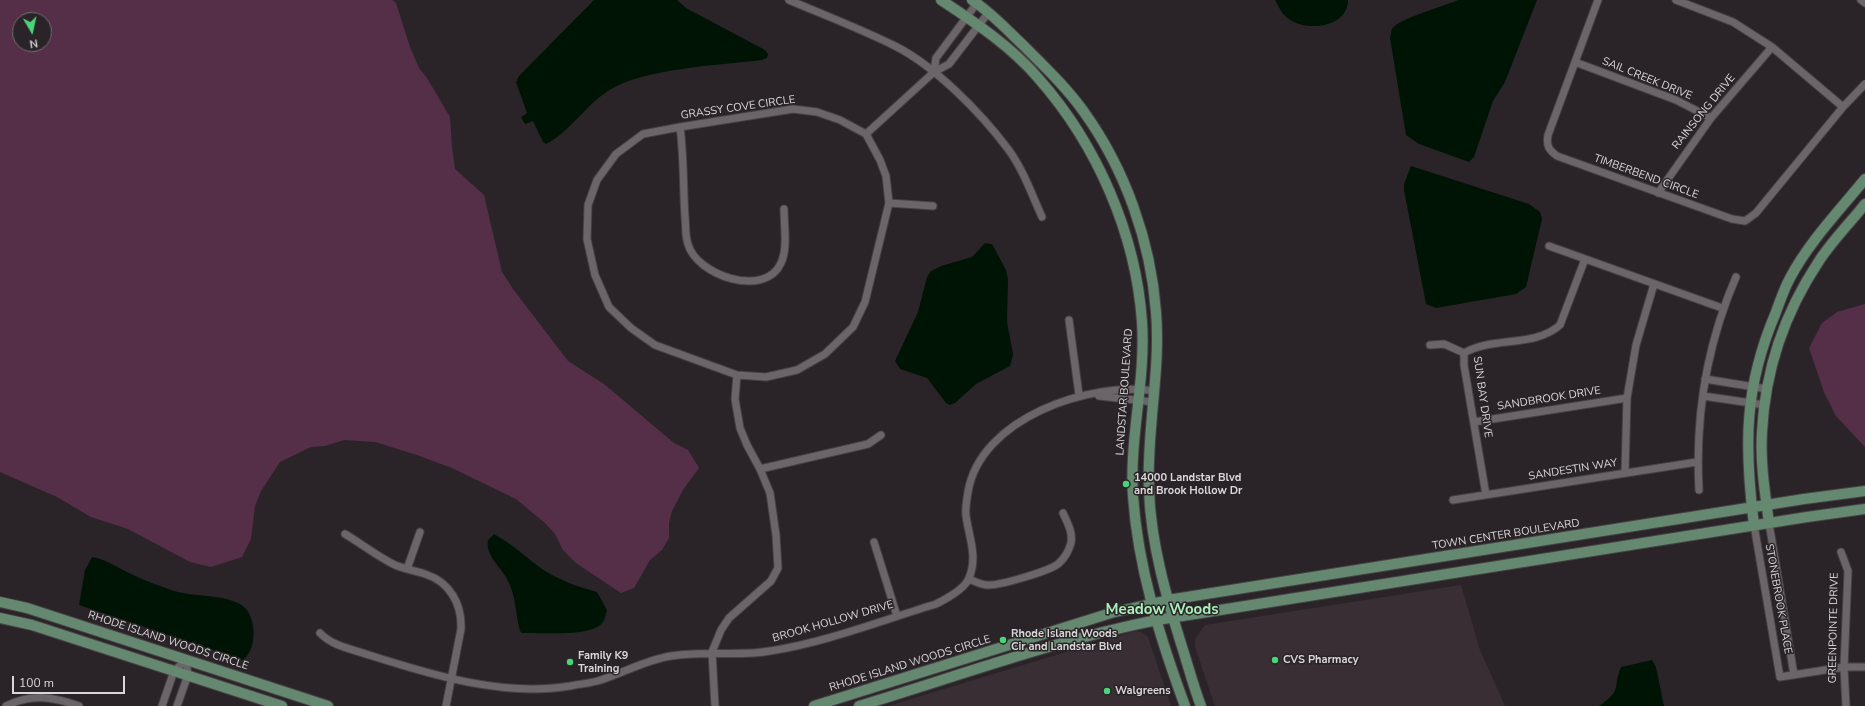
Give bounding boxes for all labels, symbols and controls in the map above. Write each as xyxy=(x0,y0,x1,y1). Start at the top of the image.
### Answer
north arrow xyxy=(12,12,52,52)
text: N xyxy=(29,35,39,51)
street label: SAIL CREEK DRIVE xyxy=(1600,55,1694,103)
street label: RAINSONG DRIVE xyxy=(1670,72,1738,152)
street label: GRASSY COVE CIRCLE xyxy=(680,93,796,123)
street label: TIMBERBEND CIRCLE xyxy=(1592,152,1700,202)
street label: LANDSTAR BOULEVARD xyxy=(1114,328,1136,456)
street label: SUN BAY DRIVE xyxy=(1470,355,1494,439)
street label: SANDBROOK DRIVE xyxy=(1496,384,1602,414)
street label: SANDESTIN WAY xyxy=(1528,456,1618,484)
place label: 14000 Landstar Blvd and Brook Hollow Dr xyxy=(1134,471,1242,497)
marker: 14000 Landstar Blvd and Brook Hollow Dr xyxy=(1121,479,1131,489)
street label: TOWN CENTER BOULEVARD xyxy=(1431,517,1581,553)
street label: STONEBROOK PLACE xyxy=(1762,543,1794,655)
street label: GREENPOINTE DRIVE xyxy=(1826,573,1842,683)
street label: BROOK HOLLOW DRIVE xyxy=(771,598,895,646)
district label: Meadow Woods xyxy=(1105,601,1219,619)
street label: RHODE ISLAND WOODS CIRCLE xyxy=(86,609,250,673)
place label: Rhode Island Woods Cir and Landstar Blvd xyxy=(1011,627,1122,653)
street label: RHODE ISLAND WOODS CIRCLE xyxy=(828,633,992,695)
marker: Rhode Island Woods Cir and Landstar Blvd xyxy=(998,635,1008,645)
place label: Family K9 Training xyxy=(578,649,628,675)
place label: CVS Pharmacy xyxy=(1283,653,1359,667)
marker: CVS Pharmacy xyxy=(1270,655,1280,665)
marker: Family K9 Training xyxy=(565,657,575,667)
scale bar xyxy=(14,668,127,694)
text: 100 m xyxy=(19,675,54,691)
place label: Walgreens xyxy=(1115,684,1171,698)
marker: Walgreens xyxy=(1102,686,1112,696)

